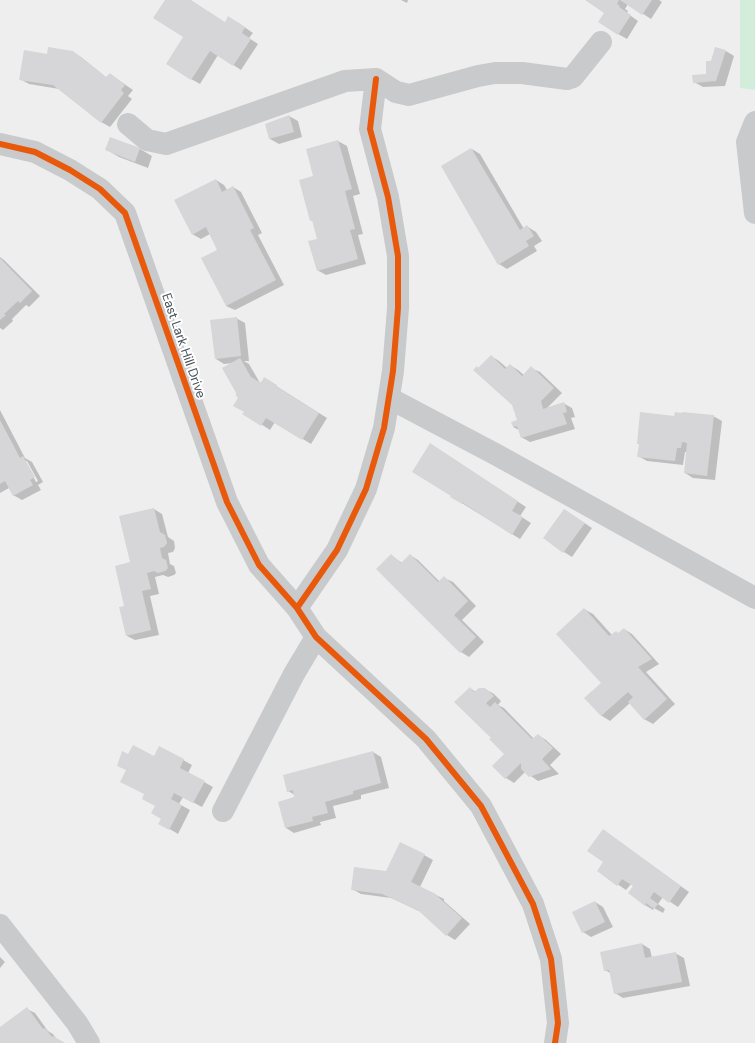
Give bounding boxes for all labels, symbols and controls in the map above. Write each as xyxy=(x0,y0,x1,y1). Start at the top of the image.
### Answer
street label: East Lark Hill Drive xyxy=(158,291,208,401)

